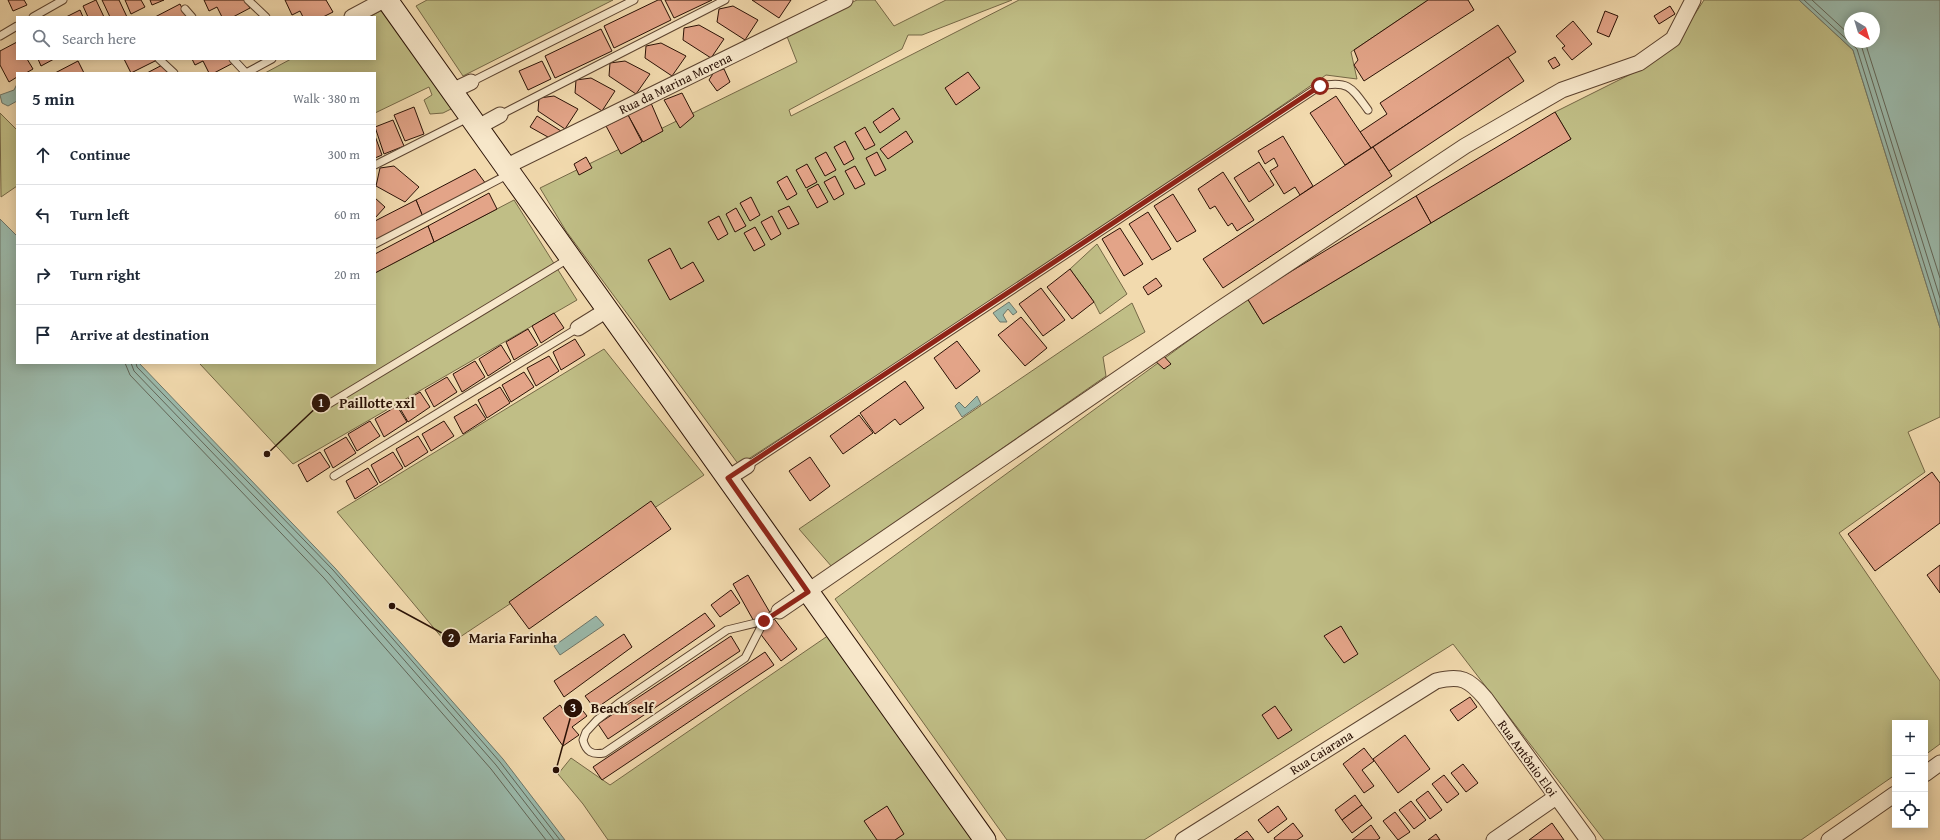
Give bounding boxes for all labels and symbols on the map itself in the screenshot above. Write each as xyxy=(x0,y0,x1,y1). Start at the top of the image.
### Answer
north arrow xyxy=(1844,12,1880,48)
street label: Rua da Marina Morena xyxy=(616,47,736,119)
route start xyxy=(1311,77,1329,95)
callout: Paillotte xxl xyxy=(311,390,422,416)
text: Paillotte xxl xyxy=(339,393,415,413)
text: 1 xyxy=(318,394,324,411)
route end xyxy=(755,612,773,630)
callout: Maria Farinha xyxy=(441,625,565,651)
text: Maria Farinha xyxy=(469,628,558,648)
text: 2 xyxy=(448,629,454,646)
callout: Beach self xyxy=(563,695,662,721)
text: Beach self xyxy=(591,698,655,718)
text: 3 xyxy=(570,699,576,716)
street label: Rua Antônio Eloi xyxy=(1493,716,1562,801)
street label: Rua Caiarana xyxy=(1286,725,1357,779)

